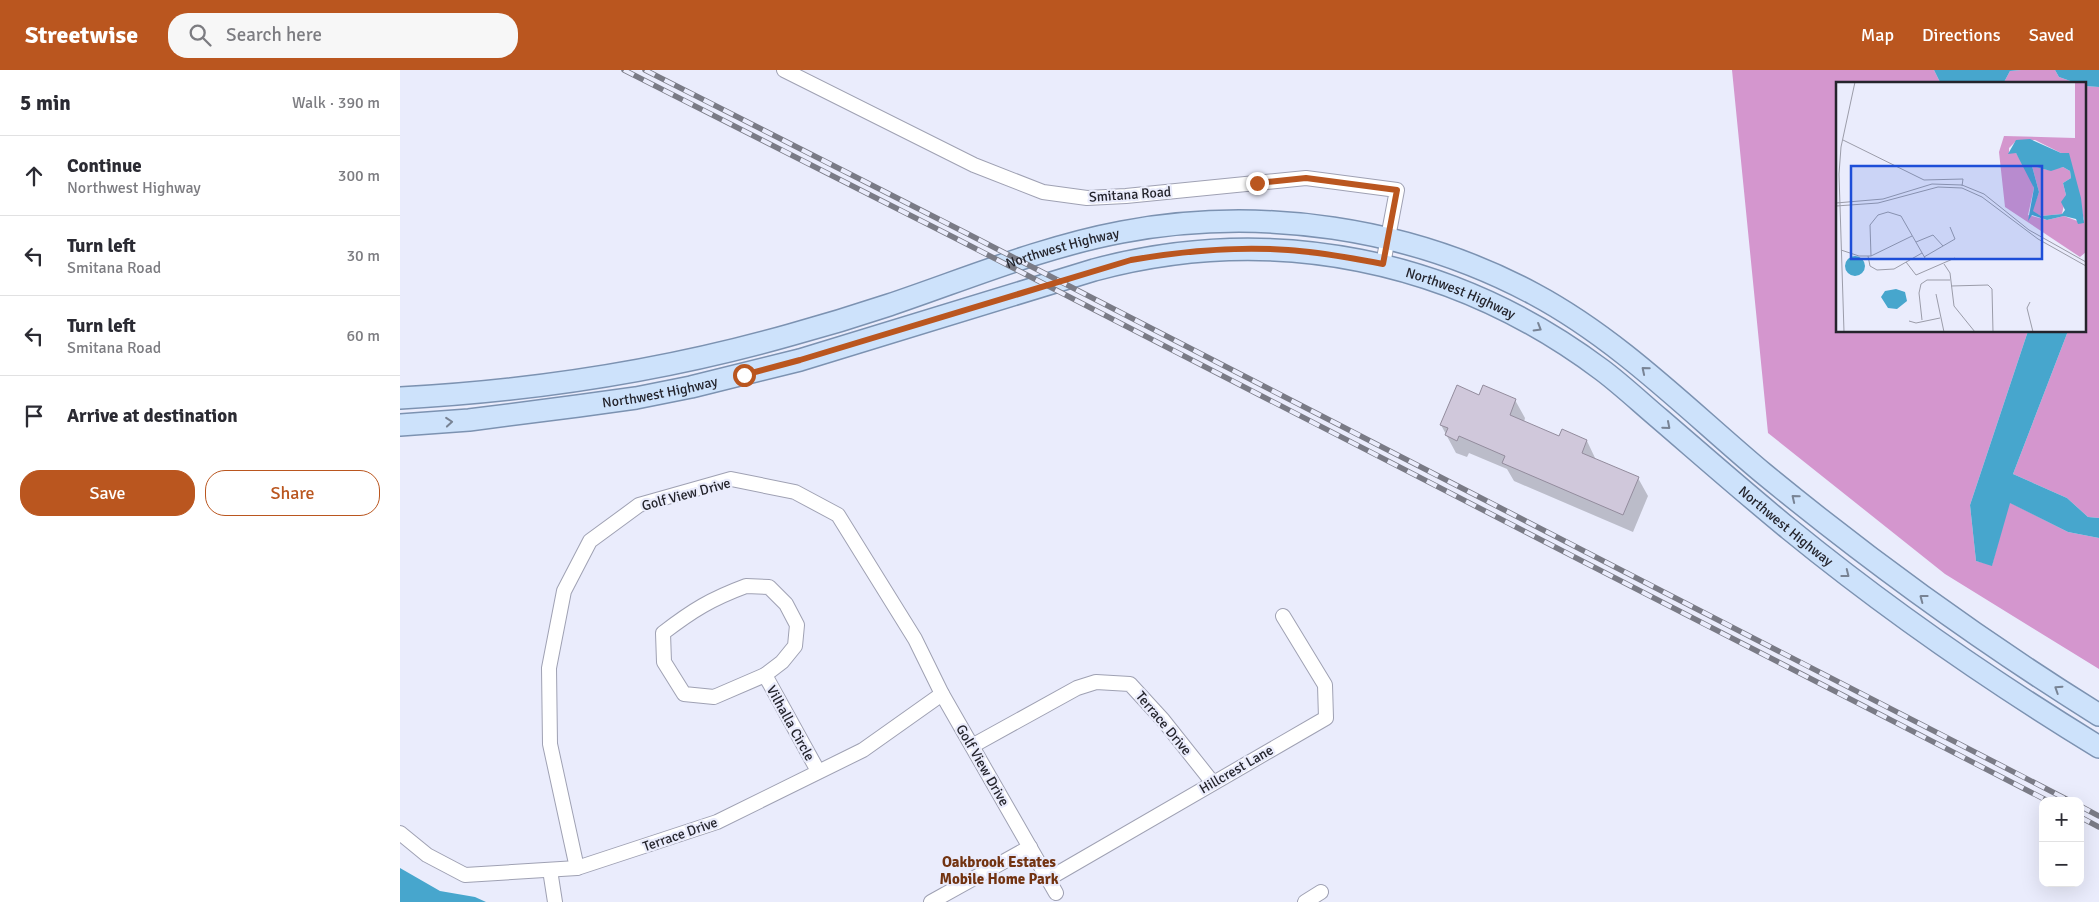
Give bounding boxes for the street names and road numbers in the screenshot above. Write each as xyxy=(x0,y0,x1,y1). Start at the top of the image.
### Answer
street label: Smitana Road xyxy=(1088,183,1172,206)
street label: Northwest Highway xyxy=(1004,225,1121,272)
street label: Northwest Highway xyxy=(1404,264,1519,323)
street label: Northwest Highway xyxy=(601,373,720,412)
street label: Golf View Drive xyxy=(640,474,732,515)
street label: Northwest Highway xyxy=(1735,482,1837,570)
street label: Vilhalla Circle xyxy=(763,683,818,764)
street label: Terrace Drive xyxy=(1132,688,1195,759)
street label: Golf View Drive xyxy=(952,721,1013,809)
street label: Hillcrest Lane xyxy=(1196,741,1276,797)
street label: Terrace Drive xyxy=(641,814,720,855)

